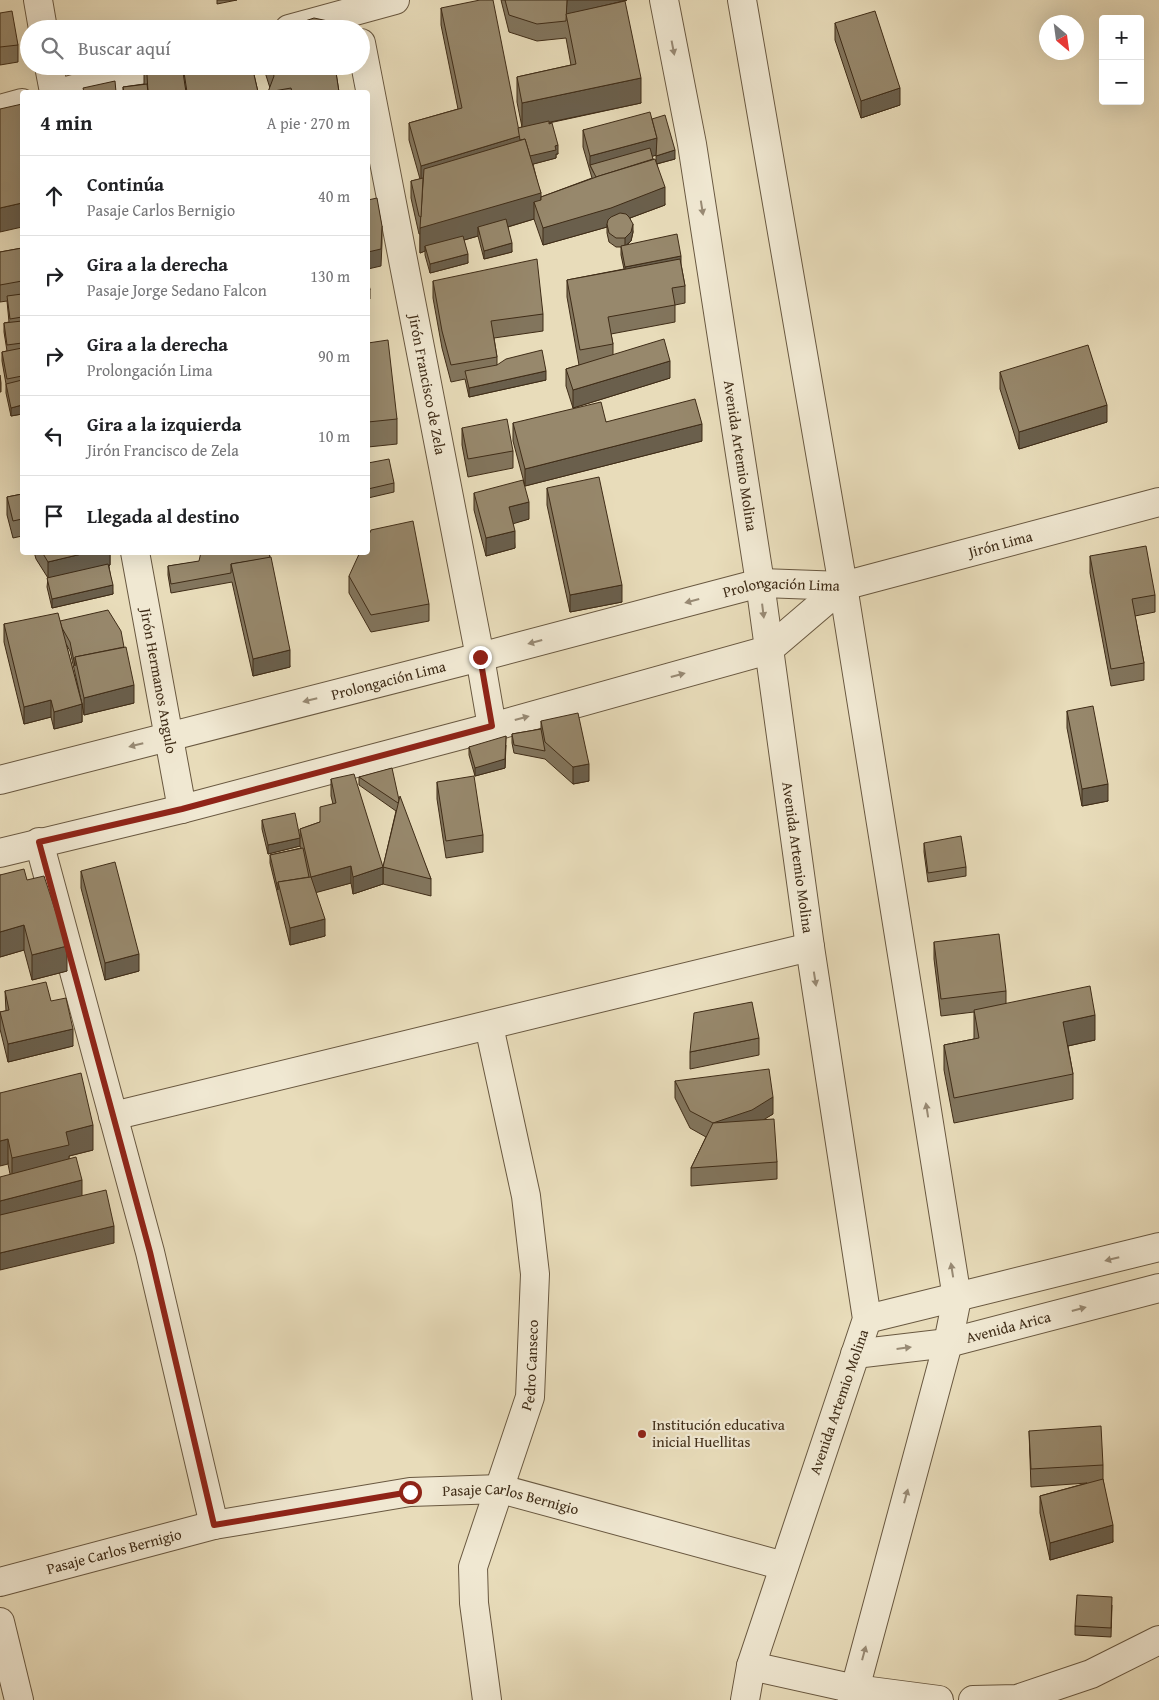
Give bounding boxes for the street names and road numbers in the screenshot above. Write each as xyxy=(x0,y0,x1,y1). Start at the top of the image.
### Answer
street label: Jirón Francisco de Zela xyxy=(403,311,452,457)
street label: Avenida Artemio Molina xyxy=(719,378,763,533)
street label: Jirón Lima xyxy=(964,525,1035,563)
street label: Prolongación Lima xyxy=(720,571,840,602)
street label: Jirón Hermanos Angulo xyxy=(135,604,183,756)
street label: Prolongación Lima xyxy=(329,655,448,705)
street label: Avenida Artemio Molina xyxy=(777,780,819,934)
street label: Avenida Arica xyxy=(964,1306,1053,1348)
street label: Pedro Canseco xyxy=(515,1319,543,1413)
street label: Avenida Artemio Molina xyxy=(804,1326,873,1477)
street label: Pasaje Carlos Bernigio xyxy=(442,1478,582,1520)
street label: Pasaje Carlos Bernigio xyxy=(44,1523,184,1579)

